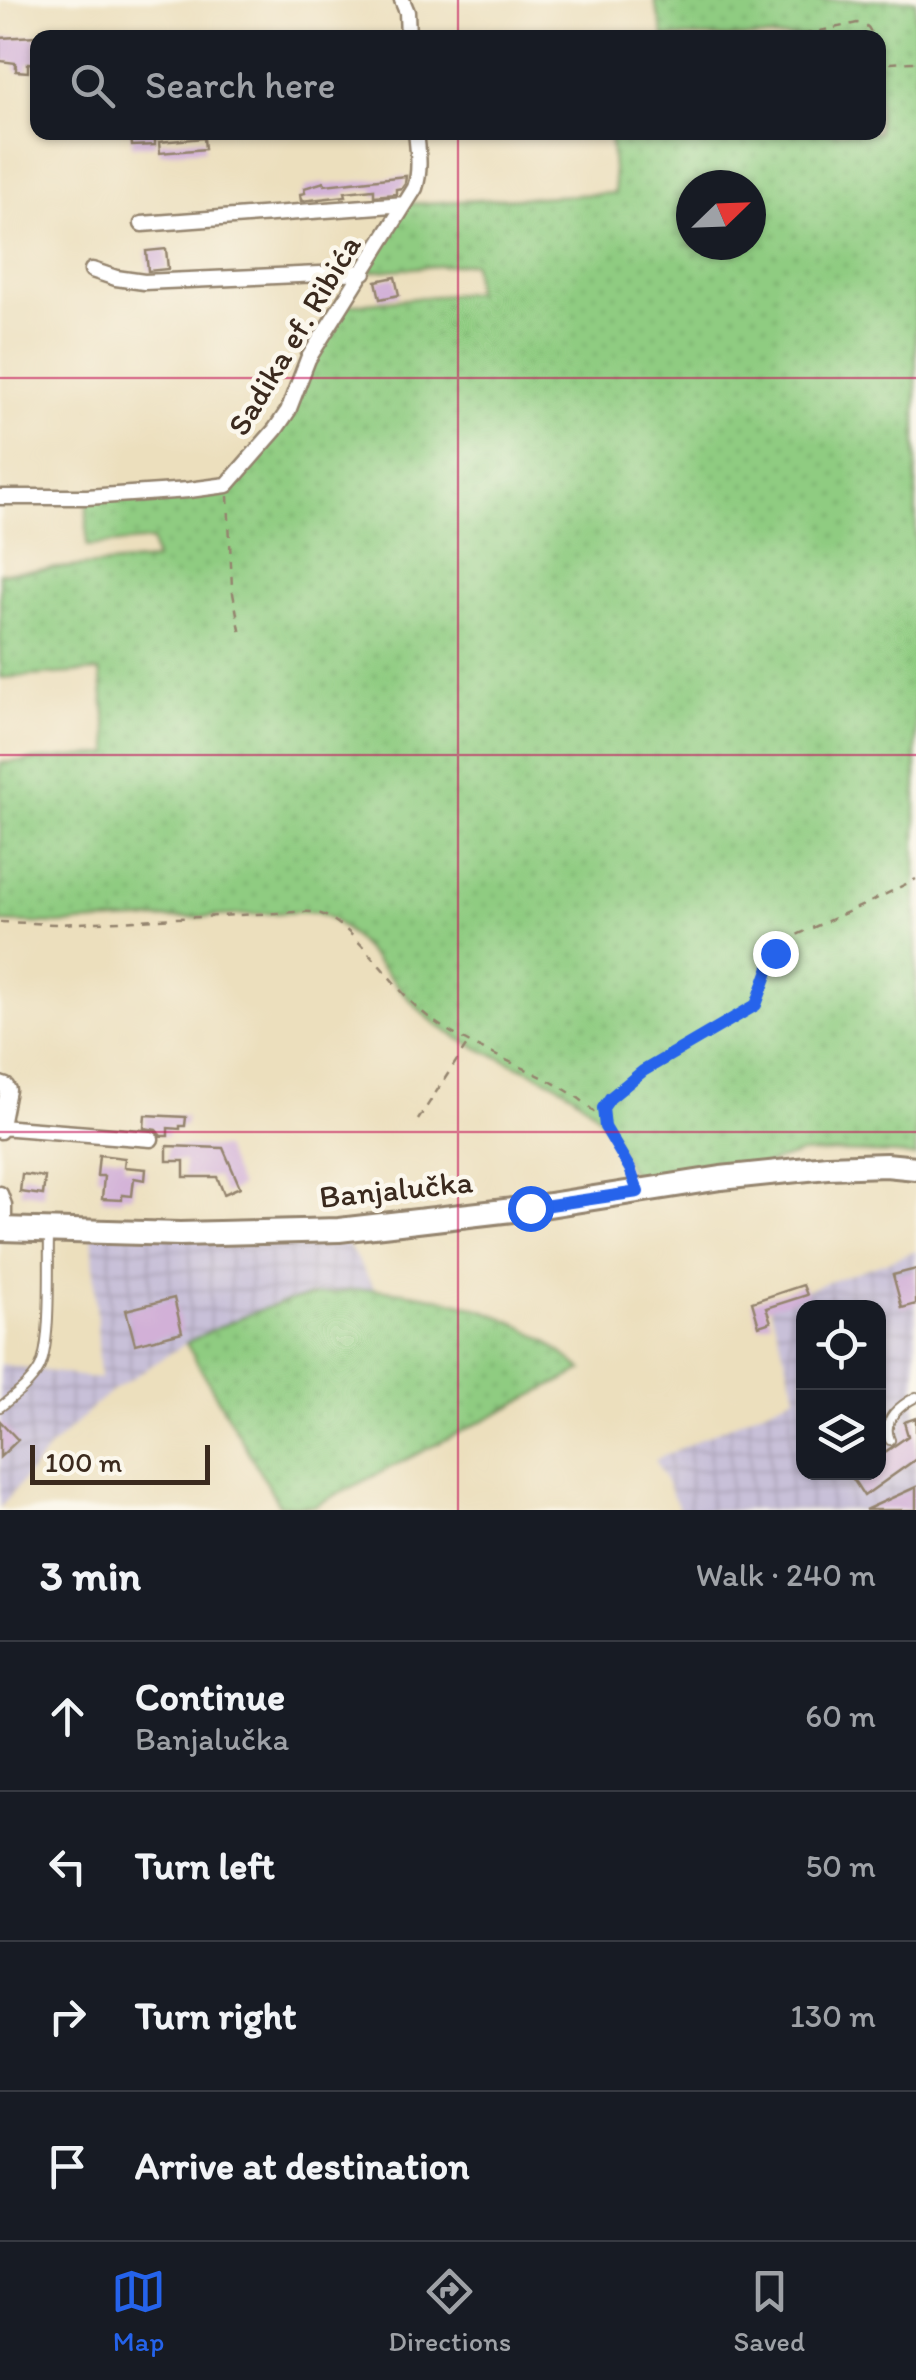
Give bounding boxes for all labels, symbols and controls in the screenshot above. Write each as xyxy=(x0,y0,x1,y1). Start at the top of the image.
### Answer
search box xyxy=(30,30,886,140)
icon: search xyxy=(65,58,120,113)
text: Search here xyxy=(145,62,336,108)
north arrow xyxy=(676,170,766,260)
street label: Sadika ef. Ribića xyxy=(219,228,369,442)
route end xyxy=(753,931,799,977)
street label: Banjalučka xyxy=(317,1162,475,1216)
route start xyxy=(508,1186,554,1232)
map controls xyxy=(796,1300,886,1480)
button: locate xyxy=(796,1300,886,1390)
button: layers xyxy=(796,1390,886,1480)
scale bar xyxy=(30,1440,210,1484)
text: 100 m xyxy=(45,1445,122,1479)
text: 3 min xyxy=(40,1550,141,1601)
text: Walk · 240 m xyxy=(696,1556,876,1594)
text: Continue xyxy=(135,1674,285,1720)
icon: ahead xyxy=(40,1689,95,1744)
text: 60 m xyxy=(805,1697,876,1735)
text: Banjalučka xyxy=(135,1720,289,1758)
icon: left xyxy=(40,1839,95,1894)
text: Turn left xyxy=(135,1843,275,1889)
text: 50 m xyxy=(805,1847,876,1885)
icon: right xyxy=(40,1989,95,2044)
text: Turn right xyxy=(135,1993,297,2039)
text: 130 m xyxy=(790,1997,876,2035)
icon: arrive xyxy=(40,2139,95,2194)
text: Arrive at destination xyxy=(135,2143,470,2189)
tab: Map xyxy=(111,2264,166,2358)
tab: Directions xyxy=(388,2264,511,2358)
tab: Saved xyxy=(733,2264,805,2358)

